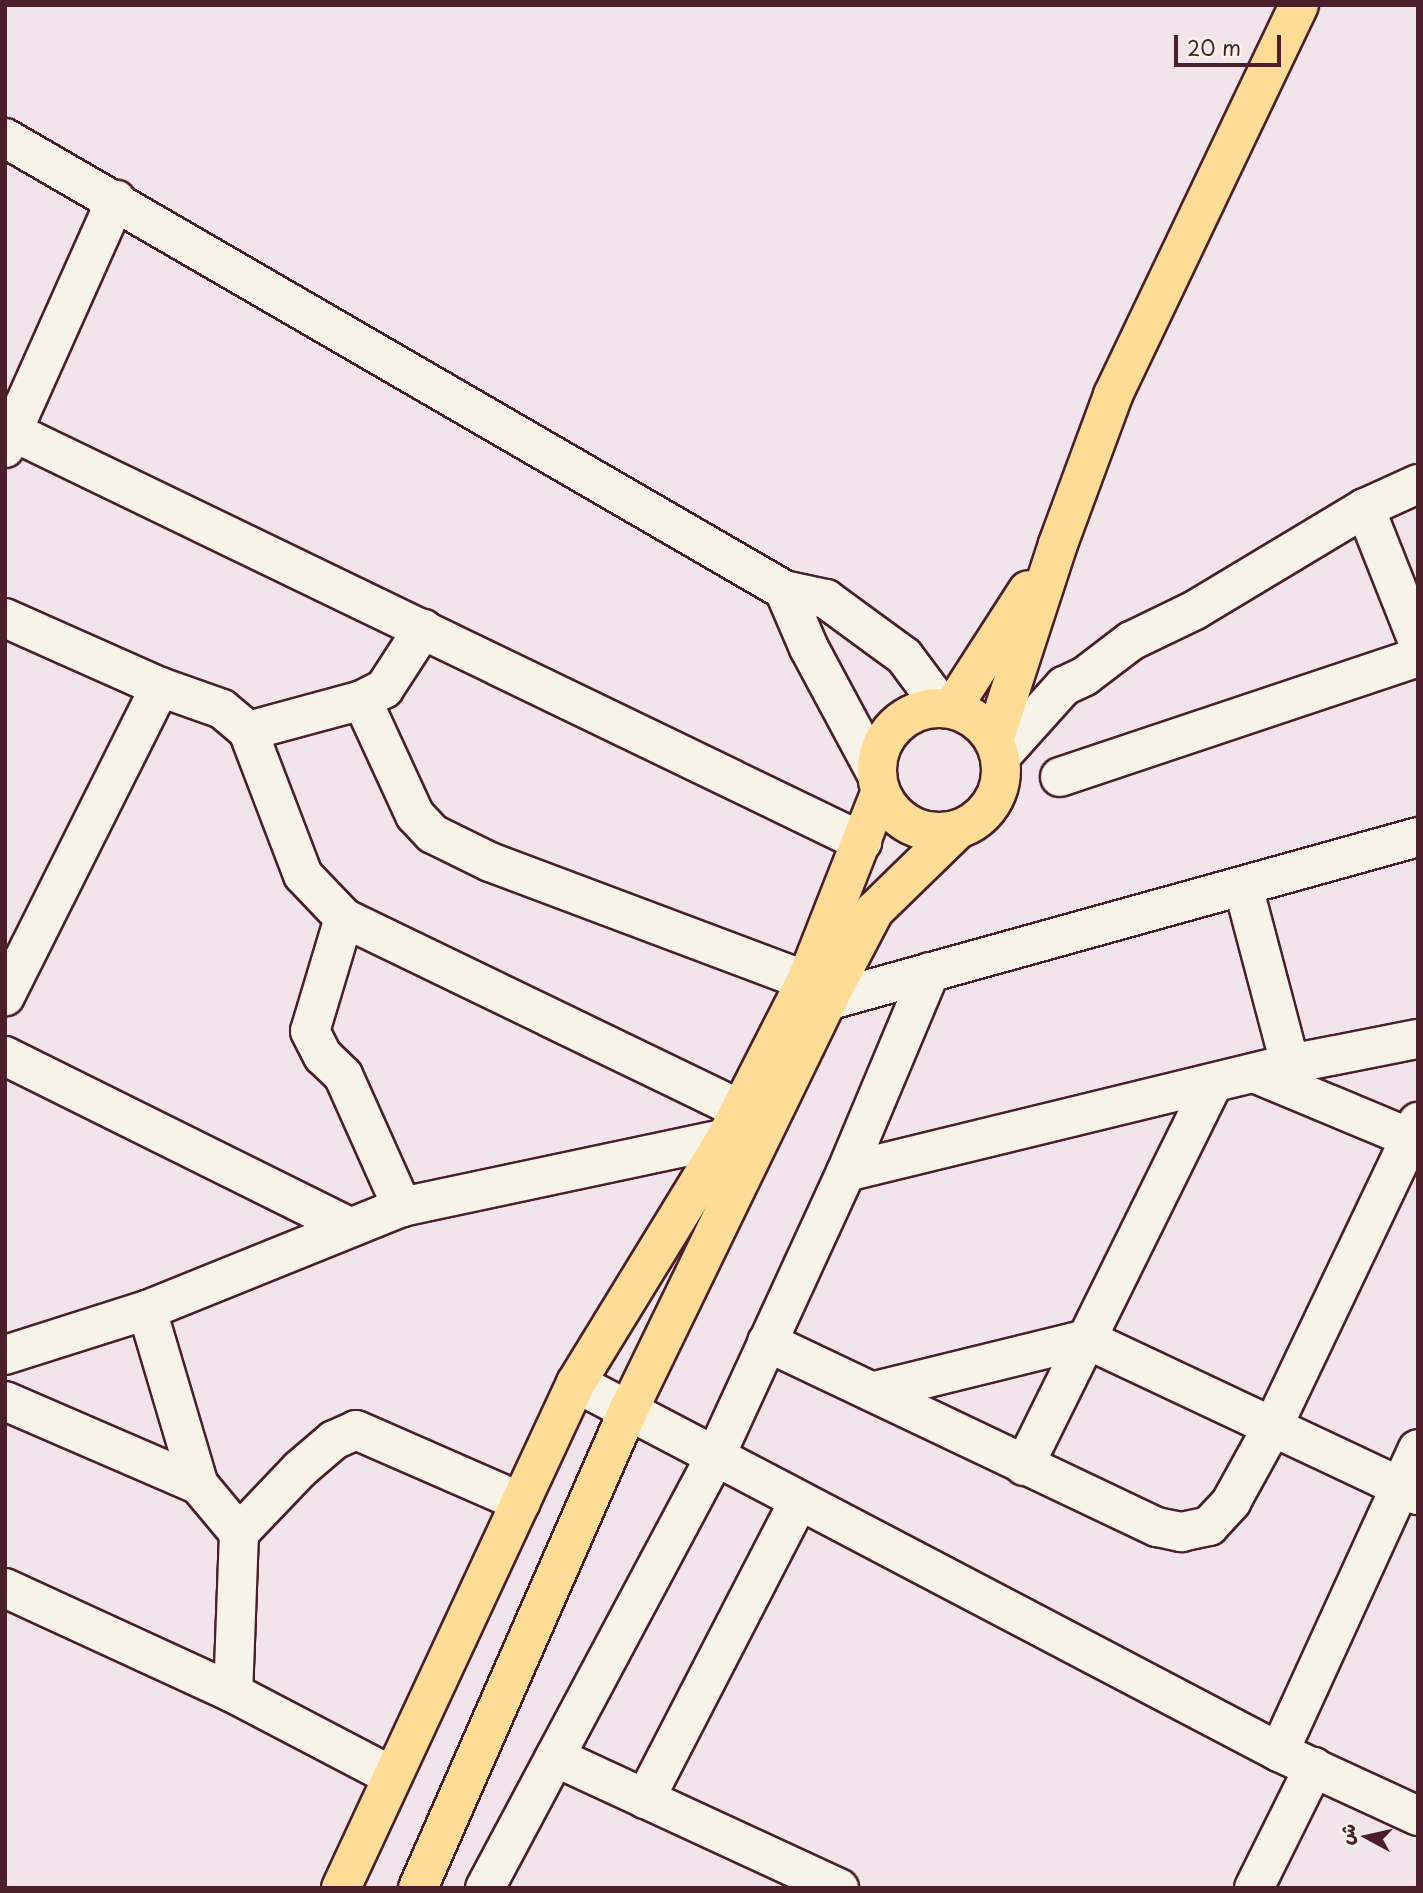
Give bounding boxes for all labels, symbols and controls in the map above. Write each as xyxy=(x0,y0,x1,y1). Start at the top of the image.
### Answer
scale bar xyxy=(1178,21,1285,65)
text: 20 m xyxy=(1187,31,1241,63)
north arrow xyxy=(1332,1802,1402,1872)
text: ش xyxy=(1331,1822,1362,1846)

